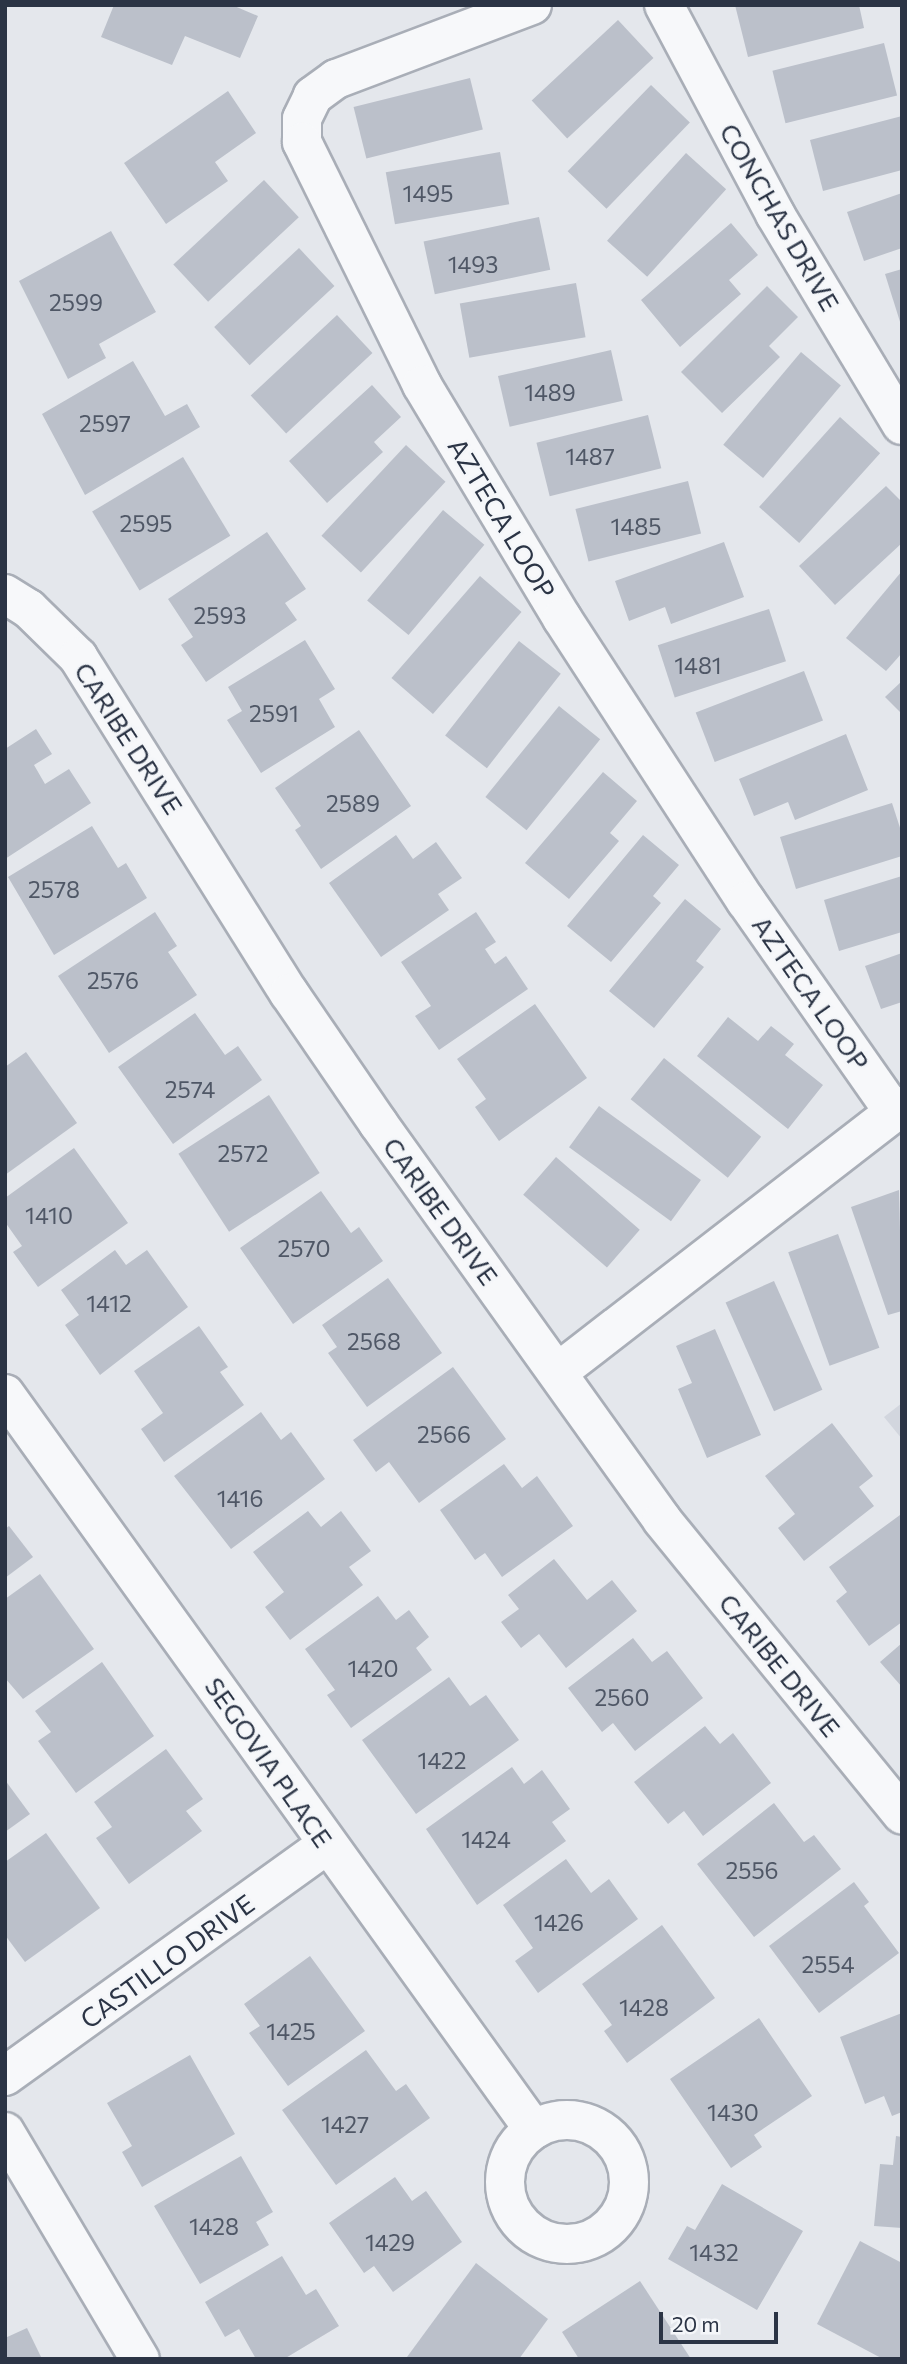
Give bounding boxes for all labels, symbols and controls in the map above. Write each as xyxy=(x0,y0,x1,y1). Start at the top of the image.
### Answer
street label: CONCHAS DRIVE xyxy=(714,118,846,316)
house number: 1495 xyxy=(403,179,453,207)
house number: 1493 xyxy=(448,250,498,278)
house number: 2599 xyxy=(49,288,103,316)
house number: 1489 xyxy=(524,378,576,406)
house number: 2597 xyxy=(79,409,131,437)
street label: AZTECA LOOP xyxy=(442,432,562,604)
house number: 1487 xyxy=(565,442,615,470)
house number: 2595 xyxy=(119,509,173,537)
house number: 1485 xyxy=(611,512,661,540)
house number: 2593 xyxy=(194,601,246,629)
house number: 1481 xyxy=(674,651,722,679)
street label: CARIBE DRIVE xyxy=(68,656,190,820)
house number: 2591 xyxy=(249,699,299,727)
house number: 2589 xyxy=(326,789,380,817)
house number: 2578 xyxy=(28,875,80,903)
street label: AZTECA LOOP xyxy=(746,910,876,1076)
house number: 2576 xyxy=(87,966,139,994)
house number: 2574 xyxy=(165,1075,215,1103)
street label: CARIBE DRIVE xyxy=(377,1131,505,1291)
house number: 2572 xyxy=(218,1139,268,1167)
house number: 1410 xyxy=(25,1201,73,1229)
house number: 2570 xyxy=(277,1234,331,1262)
house number: 1412 xyxy=(86,1289,132,1317)
house number: 2568 xyxy=(347,1327,401,1355)
house number: 2566 xyxy=(417,1420,471,1448)
house number: 1416 xyxy=(217,1484,263,1512)
street label: CARIBE DRIVE xyxy=(713,1587,847,1743)
house number: 1420 xyxy=(348,1654,398,1682)
street label: SEGOVIA PLACE xyxy=(199,1671,339,1853)
house number: 2560 xyxy=(595,1683,649,1711)
house number: 1422 xyxy=(418,1746,466,1774)
house number: 1424 xyxy=(461,1825,511,1853)
house number: 2556 xyxy=(725,1856,779,1884)
street label: CASTILLO DRIVE xyxy=(74,1887,260,2035)
house number: 1426 xyxy=(534,1908,584,1936)
house number: 2554 xyxy=(802,1950,854,1978)
house number: 1428 xyxy=(619,1993,669,2021)
house number: 1425 xyxy=(266,2017,316,2045)
house number: 1430 xyxy=(707,2098,759,2126)
house number: 1427 xyxy=(321,2110,369,2138)
house number: 1428 xyxy=(189,2212,239,2240)
house number: 1429 xyxy=(365,2228,415,2256)
house number: 1432 xyxy=(689,2238,739,2266)
scale bar xyxy=(662,2298,781,2342)
text: 20 m xyxy=(672,2311,720,2336)

